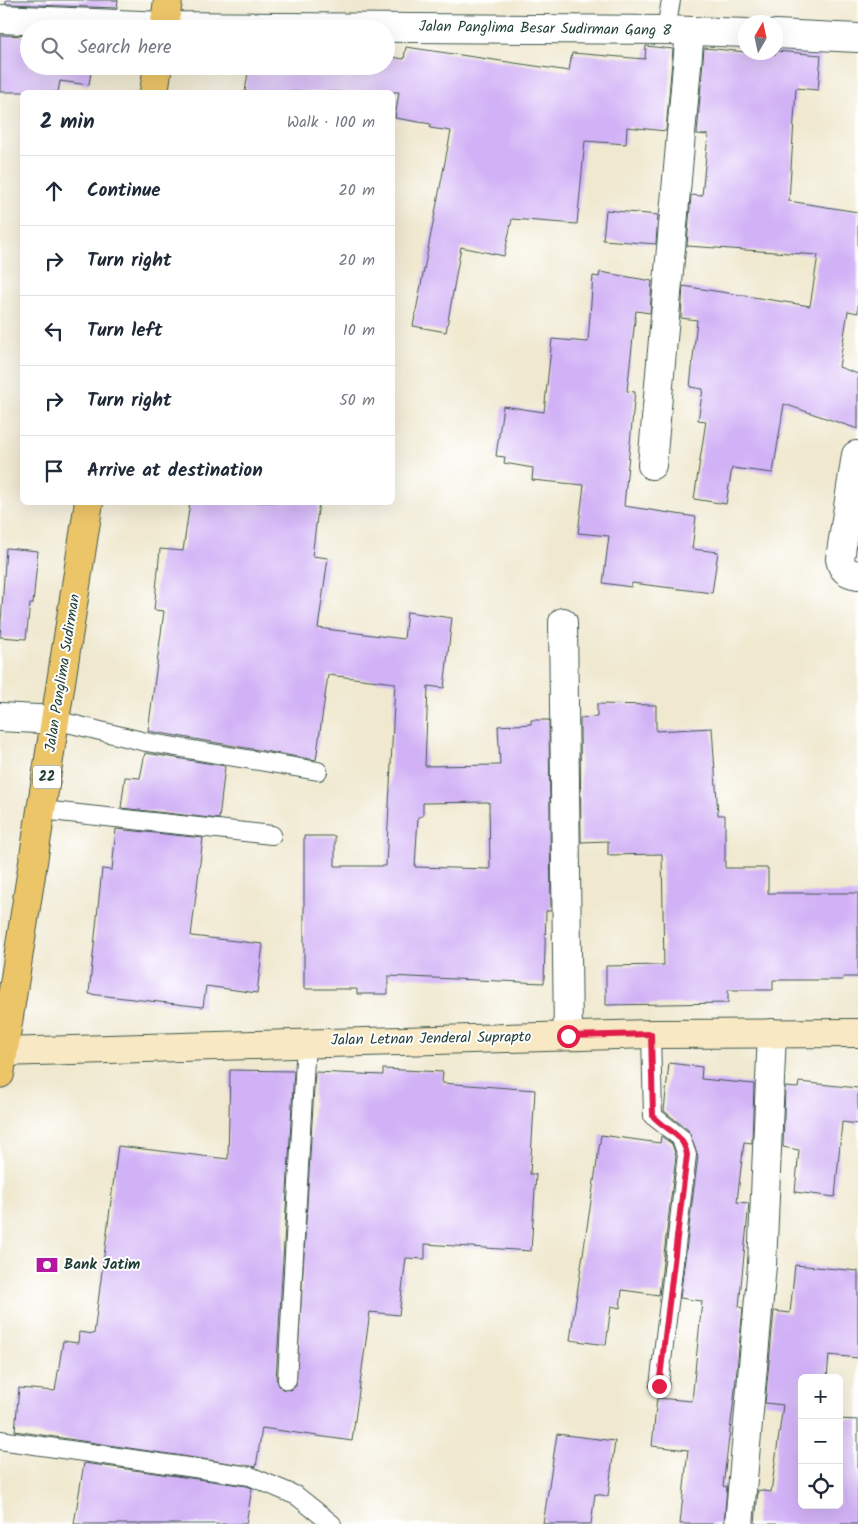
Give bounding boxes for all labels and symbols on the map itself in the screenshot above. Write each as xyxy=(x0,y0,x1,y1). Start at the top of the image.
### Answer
street label: Jalan Panglima Besar Sudirman Gang 8 xyxy=(419,15,672,43)
north arrow xyxy=(738,15,783,60)
street label: Jalan Panglima Sudirman xyxy=(39,592,87,754)
road number: 22 xyxy=(33,766,61,789)
street label: Jalan Letnan Jenderal Suprapto xyxy=(331,1025,532,1053)
route start xyxy=(557,1025,580,1048)
bank icon: Bank Jatim xyxy=(34,1252,60,1278)
place label: Bank Jatim xyxy=(64,1253,140,1277)
route end xyxy=(648,1375,671,1398)

